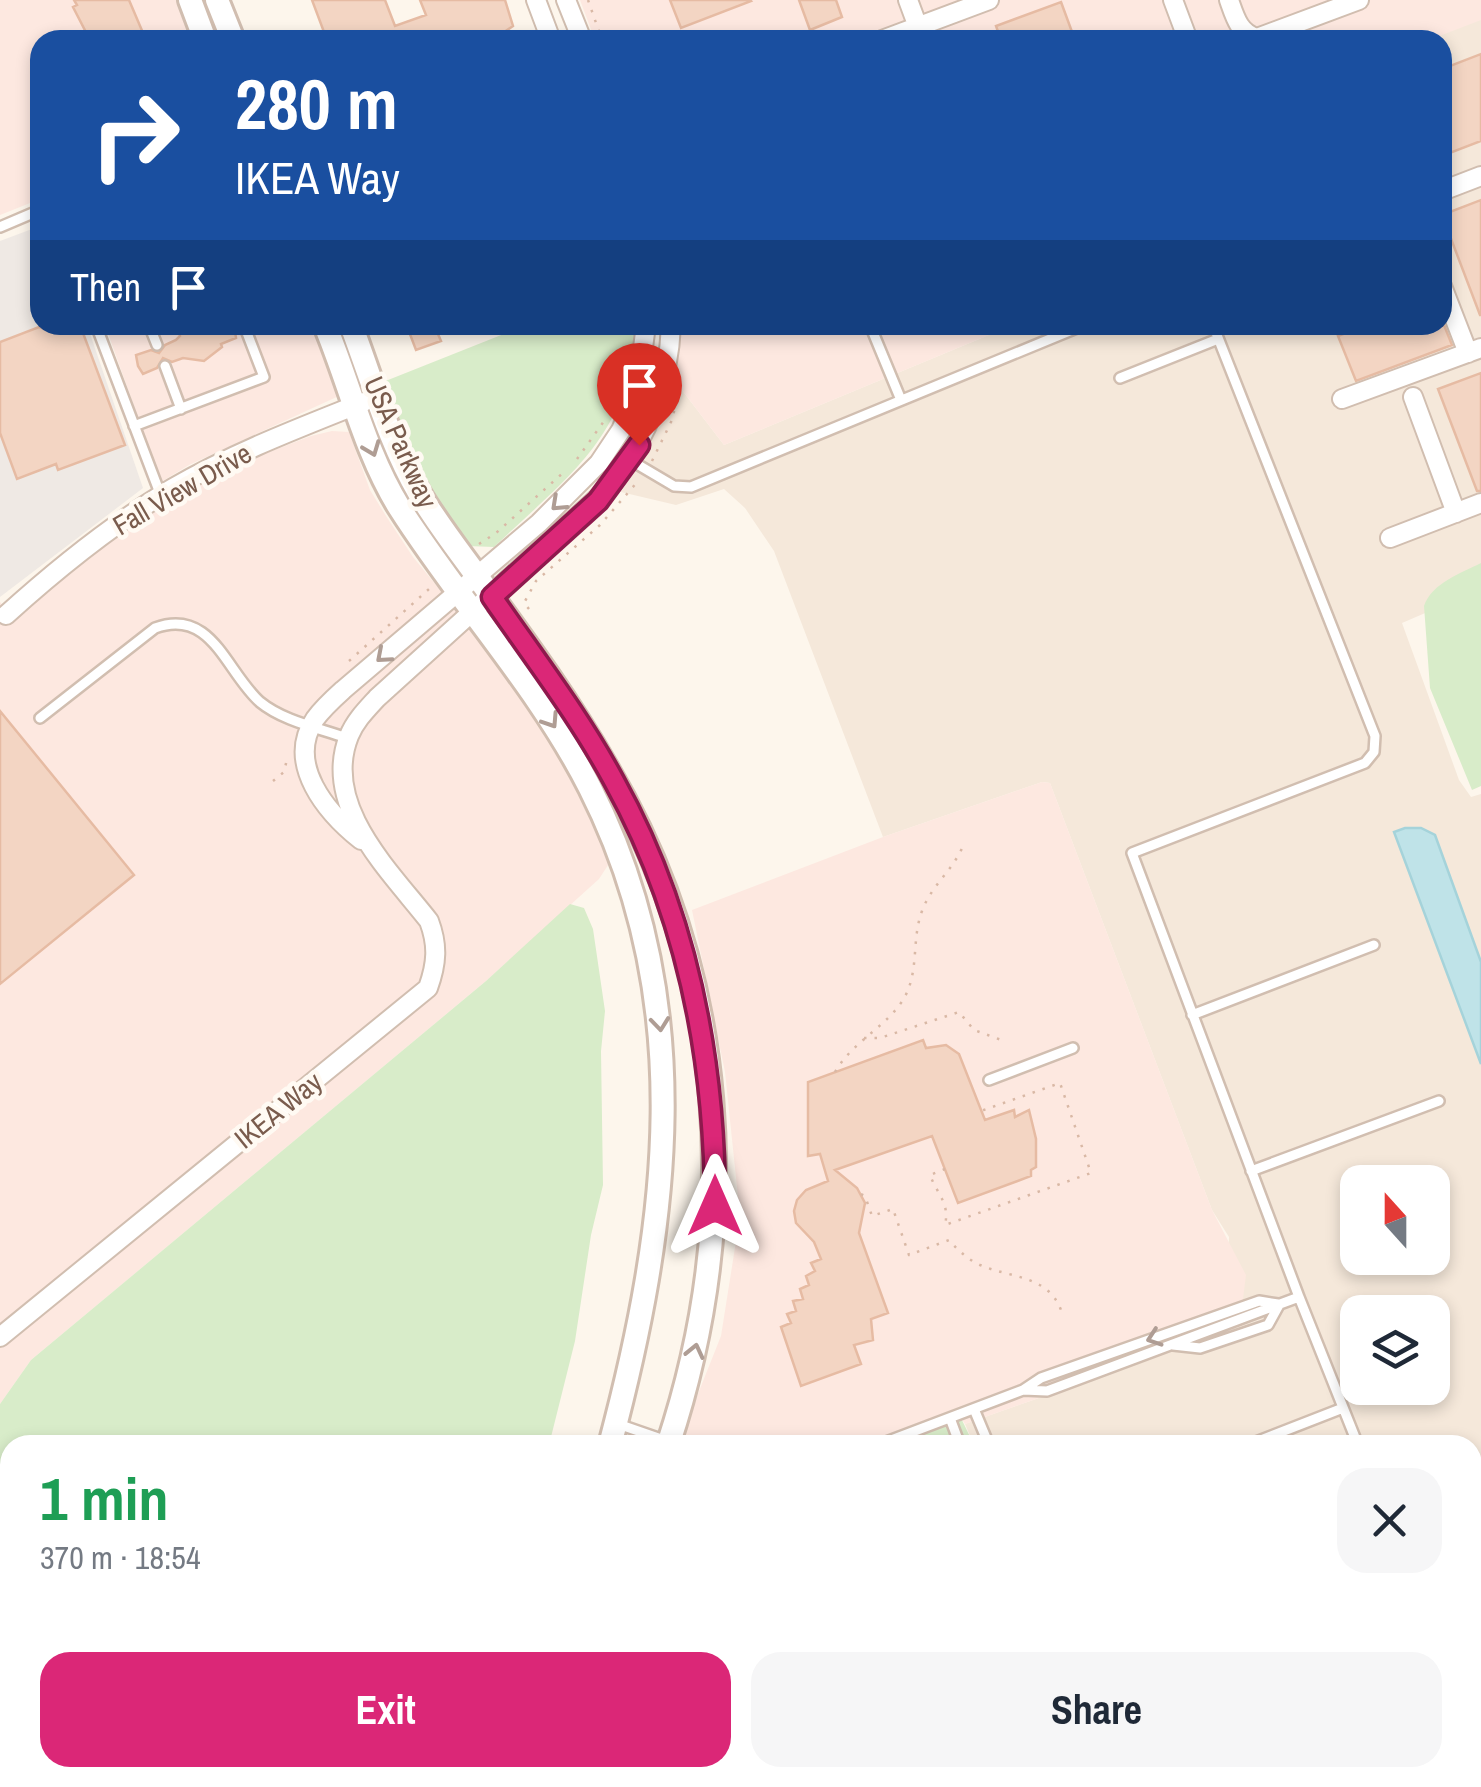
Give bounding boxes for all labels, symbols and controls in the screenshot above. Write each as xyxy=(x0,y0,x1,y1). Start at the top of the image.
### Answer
text: 280 m xyxy=(235,57,398,151)
icon: right xyxy=(70,70,200,200)
text: IKEA Way xyxy=(235,147,400,208)
icon: arrive xyxy=(161,260,216,315)
text: Then xyxy=(70,262,141,313)
pin xyxy=(597,343,682,446)
icon: arrive xyxy=(612,358,667,413)
street label: USA Parkway xyxy=(355,370,447,514)
street label: Fall View Drive xyxy=(106,434,258,544)
one-way arrow xyxy=(360,440,380,457)
one-way arrow xyxy=(552,492,570,510)
one-way arrow xyxy=(376,644,395,662)
one-way arrow xyxy=(538,710,557,728)
one-way arrow xyxy=(649,1016,670,1032)
street label: IKEA Way xyxy=(226,1063,330,1157)
position arrow xyxy=(663,1154,767,1258)
north arrow xyxy=(1340,1165,1450,1275)
map controls xyxy=(1340,1165,1450,1405)
button: layers xyxy=(1340,1295,1450,1405)
one-way arrow xyxy=(1146,1326,1163,1347)
one-way arrow xyxy=(683,1343,704,1360)
text: 1 min xyxy=(40,1458,169,1539)
button: close xyxy=(1337,1468,1442,1573)
text: 370 m · 18:54 xyxy=(40,1536,200,1579)
button: Exit xyxy=(40,1652,731,1767)
button: Share xyxy=(751,1652,1442,1767)

